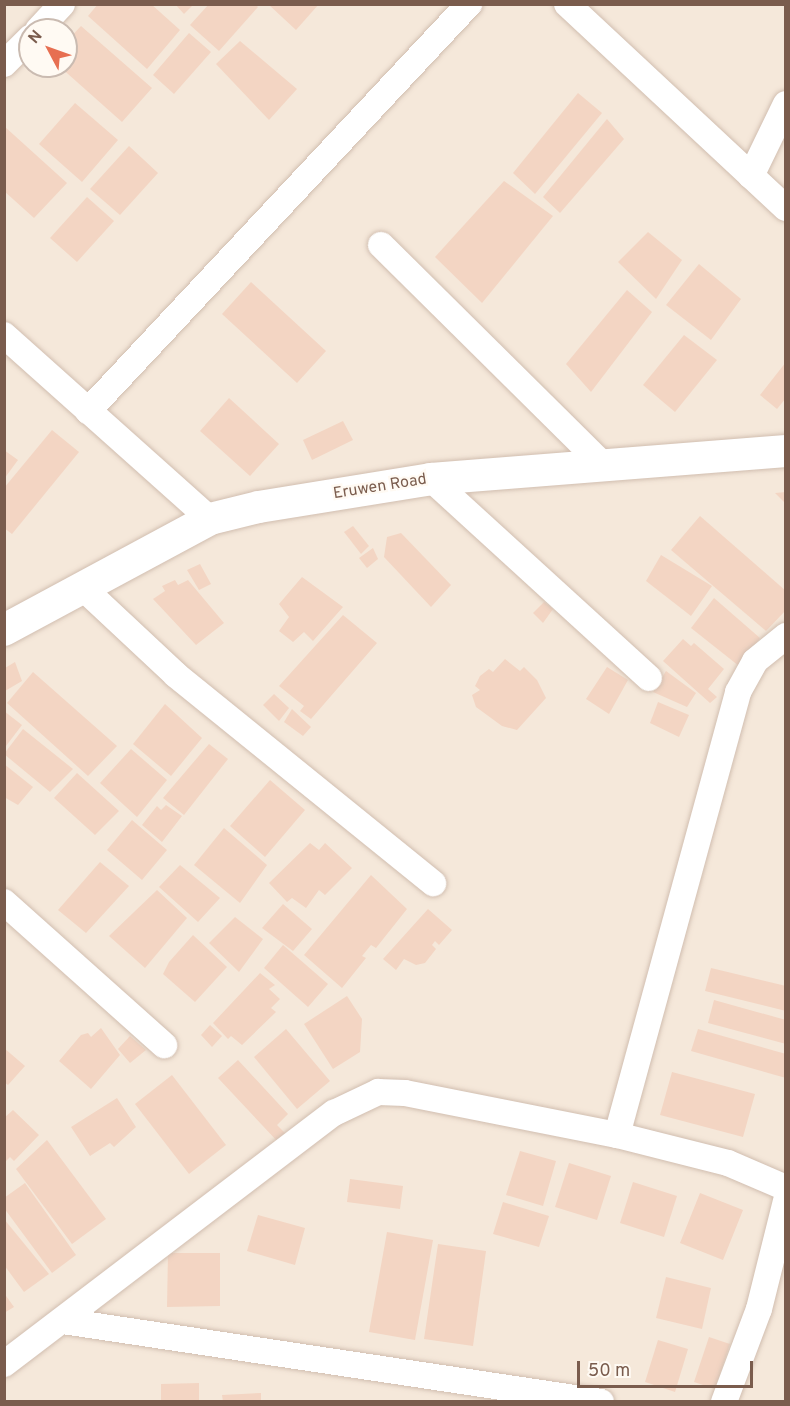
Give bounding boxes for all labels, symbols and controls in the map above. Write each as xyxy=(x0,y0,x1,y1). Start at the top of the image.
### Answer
north arrow xyxy=(18,18,78,78)
text: N xyxy=(25,27,47,48)
street label: Eruwen Road xyxy=(332,470,428,504)
scale bar xyxy=(580,1349,756,1387)
text: 50 m xyxy=(588,1360,630,1383)

